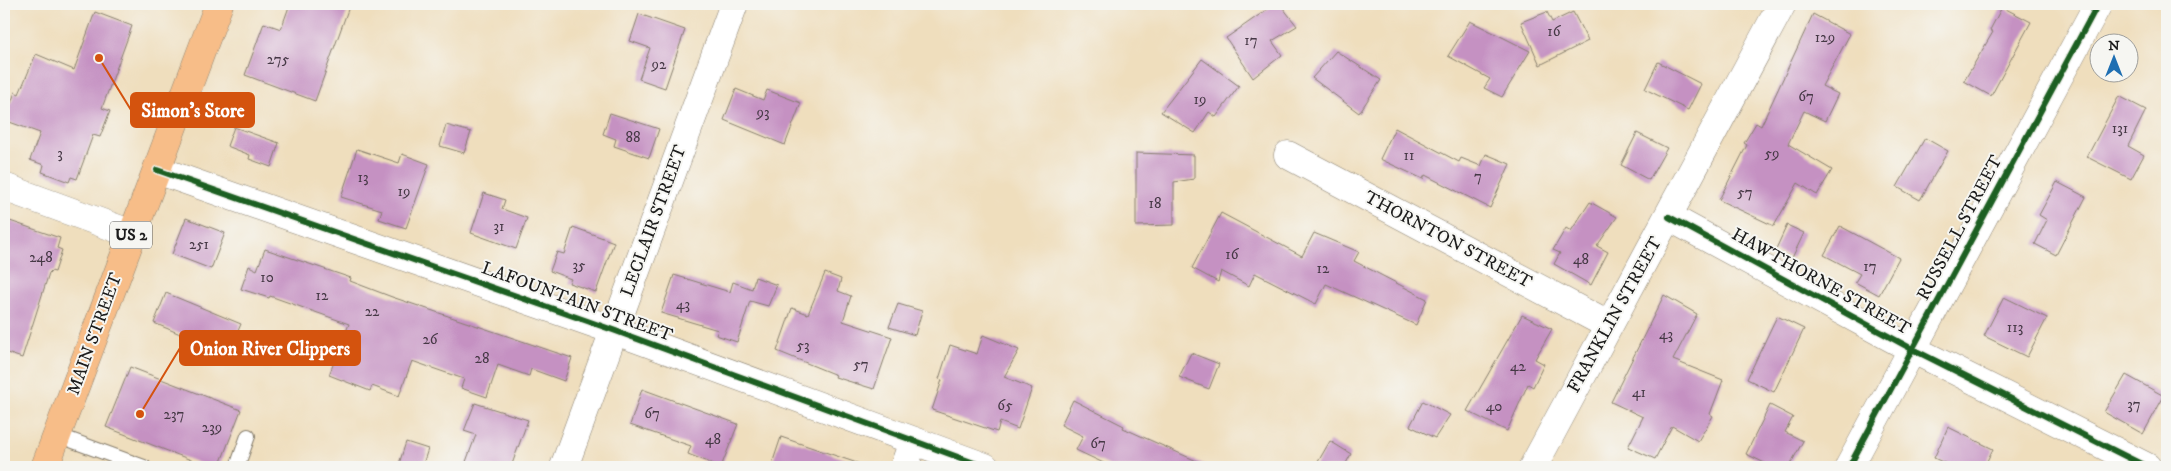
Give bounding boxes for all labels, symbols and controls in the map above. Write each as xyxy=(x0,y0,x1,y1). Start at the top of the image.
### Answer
house number: 16 xyxy=(1547,22,1562,41)
house number: 129 xyxy=(1815,28,1835,47)
house number: 17 xyxy=(1244,31,1258,50)
north arrow xyxy=(2088,32,2138,82)
text: N xyxy=(2108,37,2120,55)
house number: 275 xyxy=(267,50,290,69)
house number: 92 xyxy=(651,55,667,74)
house number: 67 xyxy=(1798,87,1814,106)
house number: 19 xyxy=(1194,90,1206,109)
callout: Simon's Store xyxy=(131,93,254,127)
text: Simon's Store xyxy=(141,100,245,123)
house number: 93 xyxy=(755,103,770,122)
house number: 131 xyxy=(2112,119,2128,138)
house number: 88 xyxy=(625,128,641,147)
street label: LECLAIR STREET xyxy=(616,142,692,300)
house number: 3 xyxy=(57,144,63,163)
house number: 59 xyxy=(1765,144,1779,163)
house number: 11 xyxy=(1403,146,1415,165)
street label: RUSSELL STREET xyxy=(1912,151,2008,304)
house number: 7 xyxy=(1474,167,1482,186)
house number: 13 xyxy=(357,168,369,187)
house number: 19 xyxy=(398,182,410,201)
house number: 57 xyxy=(1737,183,1753,202)
street label: THORNTON STREET xyxy=(1360,186,1536,294)
house number: 18 xyxy=(1148,194,1162,213)
house number: 31 xyxy=(493,217,505,236)
road number: US 2 xyxy=(110,222,152,248)
street label: HAWTHORNE STREET xyxy=(1728,224,1915,341)
street label: FRANKLIN STREET xyxy=(1563,233,1667,397)
house number: 251 xyxy=(189,235,209,254)
house number: 16 xyxy=(1225,245,1240,264)
house number: 248 xyxy=(29,248,53,267)
house number: 48 xyxy=(1573,250,1589,269)
house number: 35 xyxy=(572,256,586,275)
street label: LAFOUNTAIN STREET xyxy=(478,257,676,347)
house number: 17 xyxy=(1863,257,1877,276)
house number: 12 xyxy=(1317,259,1330,278)
house number: 10 xyxy=(260,268,274,287)
street label: MAIN STREET xyxy=(63,270,127,398)
house number: 12 xyxy=(316,286,329,305)
house number: 43 xyxy=(676,295,690,314)
house number: 22 xyxy=(365,302,380,321)
house number: 113 xyxy=(2007,318,2023,337)
house number: 43 xyxy=(1659,325,1673,344)
house number: 26 xyxy=(422,330,439,349)
callout: Onion River Clippers xyxy=(180,331,360,365)
house number: 53 xyxy=(796,336,810,355)
text: Onion River Clippers xyxy=(190,338,351,361)
house number: 28 xyxy=(475,349,489,368)
house number: 57 xyxy=(853,355,869,374)
house number: 42 xyxy=(1510,357,1527,376)
house number: 41 xyxy=(1632,383,1646,402)
house number: 37 xyxy=(2127,395,2141,414)
house number: 65 xyxy=(997,396,1013,415)
house number: 40 xyxy=(1486,397,1502,416)
house number: 67 xyxy=(644,404,660,423)
house number: 237 xyxy=(164,405,185,424)
house number: 239 xyxy=(202,418,222,437)
house number: 48 xyxy=(705,430,721,449)
house number: 67 xyxy=(1090,434,1106,453)

